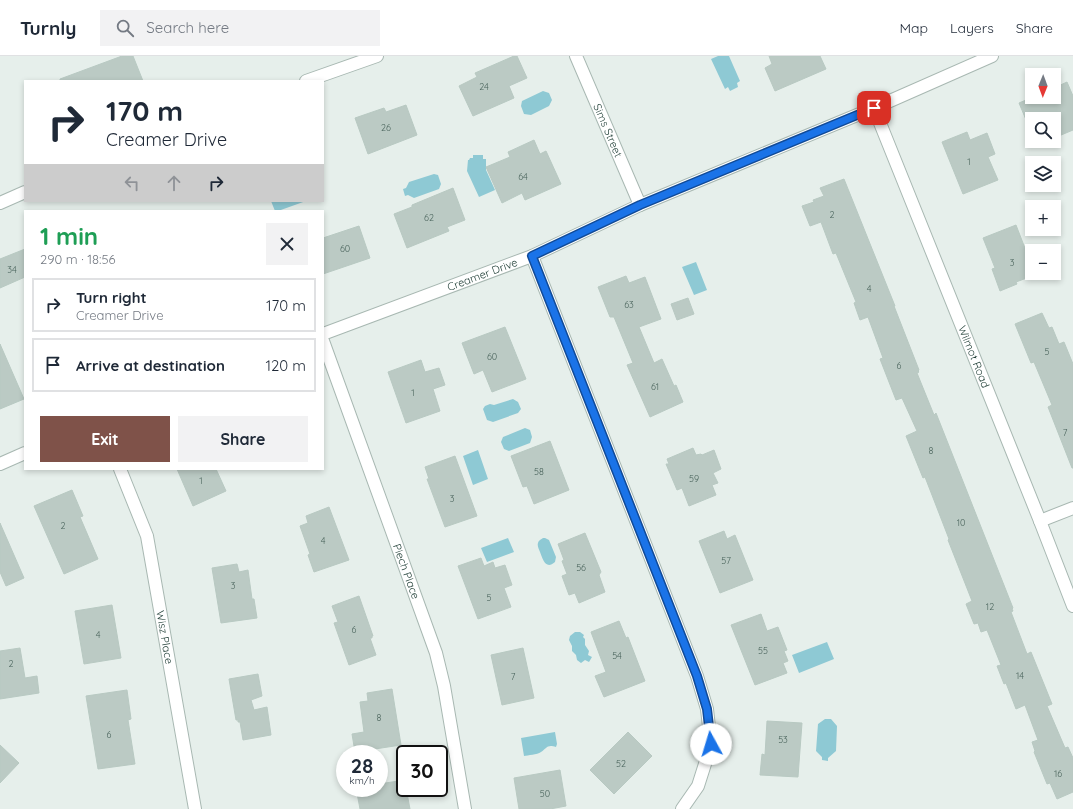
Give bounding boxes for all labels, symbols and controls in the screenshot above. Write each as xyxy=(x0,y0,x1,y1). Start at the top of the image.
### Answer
search box xyxy=(100,10,380,46)
text: Turnly xyxy=(20,16,76,40)
icon: search xyxy=(114,17,136,39)
text: Search here xyxy=(146,18,229,37)
text: Map xyxy=(899,19,928,37)
text: Layers xyxy=(950,19,994,37)
text: Share xyxy=(1016,19,1053,37)
north arrow xyxy=(1025,68,1061,104)
map controls xyxy=(1025,68,1061,280)
house number: 24 xyxy=(479,81,489,92)
pin xyxy=(857,91,891,125)
text: 170 m xyxy=(106,93,183,128)
icon: right xyxy=(40,96,92,148)
icon: arrive xyxy=(863,97,885,119)
street label: Sims Street xyxy=(590,102,626,160)
button: search xyxy=(1025,112,1061,148)
house number: 26 xyxy=(381,122,391,133)
text: Creamer Drive xyxy=(106,128,227,151)
house number: 1 xyxy=(967,156,971,167)
button: layers xyxy=(1025,156,1061,192)
house number: 64 xyxy=(518,171,528,182)
icon: left xyxy=(121,172,143,194)
icon: ahead xyxy=(163,172,185,194)
icon: right xyxy=(205,172,227,194)
button: + xyxy=(1025,200,1061,236)
house number: 2 xyxy=(830,209,835,220)
house number: 62 xyxy=(424,212,434,223)
text: 1 min xyxy=(40,221,98,251)
button: close xyxy=(266,223,308,265)
house number: 60 xyxy=(340,243,350,254)
button: − xyxy=(1025,244,1061,280)
text: 290 m · 18:56 xyxy=(40,251,116,267)
street label: Creamer Drive xyxy=(445,255,519,294)
house number: 3 xyxy=(1010,257,1015,268)
house number: 34 xyxy=(7,264,17,275)
house number: 4 xyxy=(867,283,872,294)
text: Turn right xyxy=(76,288,147,307)
icon: right xyxy=(42,294,64,316)
text: 170 m xyxy=(266,296,306,315)
house number: 63 xyxy=(624,299,634,310)
text: Creamer Drive xyxy=(76,307,164,323)
street label: Wilmot Road xyxy=(955,323,993,390)
house number: 5 xyxy=(1045,346,1050,357)
house number: 60 xyxy=(487,351,497,362)
icon: arrive xyxy=(42,354,64,376)
text: Arrive at destination xyxy=(76,356,225,375)
text: 120 m xyxy=(265,356,306,375)
house number: 6 xyxy=(897,360,902,371)
house number: 61 xyxy=(651,381,659,392)
house number: 1 xyxy=(411,387,415,398)
button: Exit xyxy=(40,416,170,462)
button: Share xyxy=(178,416,308,462)
house number: 7 xyxy=(1063,427,1068,438)
house number: 8 xyxy=(929,445,934,456)
house number: 58 xyxy=(534,466,544,477)
house number: 59 xyxy=(689,473,699,484)
house number: 1 xyxy=(199,475,203,486)
house number: 3 xyxy=(450,493,455,504)
house number: 10 xyxy=(957,517,965,528)
house number: 2 xyxy=(61,520,66,531)
house number: 4 xyxy=(321,535,326,546)
street label: Piech Place xyxy=(390,542,423,601)
house number: 57 xyxy=(721,555,731,566)
house number: 56 xyxy=(576,562,586,573)
house number: 3 xyxy=(231,580,236,591)
house number: 5 xyxy=(487,592,492,603)
house number: 12 xyxy=(986,601,994,612)
street label: Wisz Place xyxy=(153,609,176,665)
house number: 6 xyxy=(352,624,357,635)
house number: 4 xyxy=(96,629,101,640)
house number: 55 xyxy=(758,645,768,656)
house number: 54 xyxy=(612,650,622,661)
house number: 2 xyxy=(9,658,14,669)
house number: 14 xyxy=(1016,670,1024,681)
house number: 7 xyxy=(511,671,516,682)
house number: 8 xyxy=(377,712,382,723)
position arrow xyxy=(690,723,732,765)
house number: 6 xyxy=(107,729,112,740)
house number: 53 xyxy=(778,734,788,745)
speed limit sign: 30 xyxy=(396,745,448,797)
text: 28 xyxy=(351,753,373,778)
house number: 52 xyxy=(616,758,626,769)
house number: 16 xyxy=(1054,768,1062,779)
text: km/h xyxy=(349,774,375,787)
house number: 50 xyxy=(540,788,550,799)

